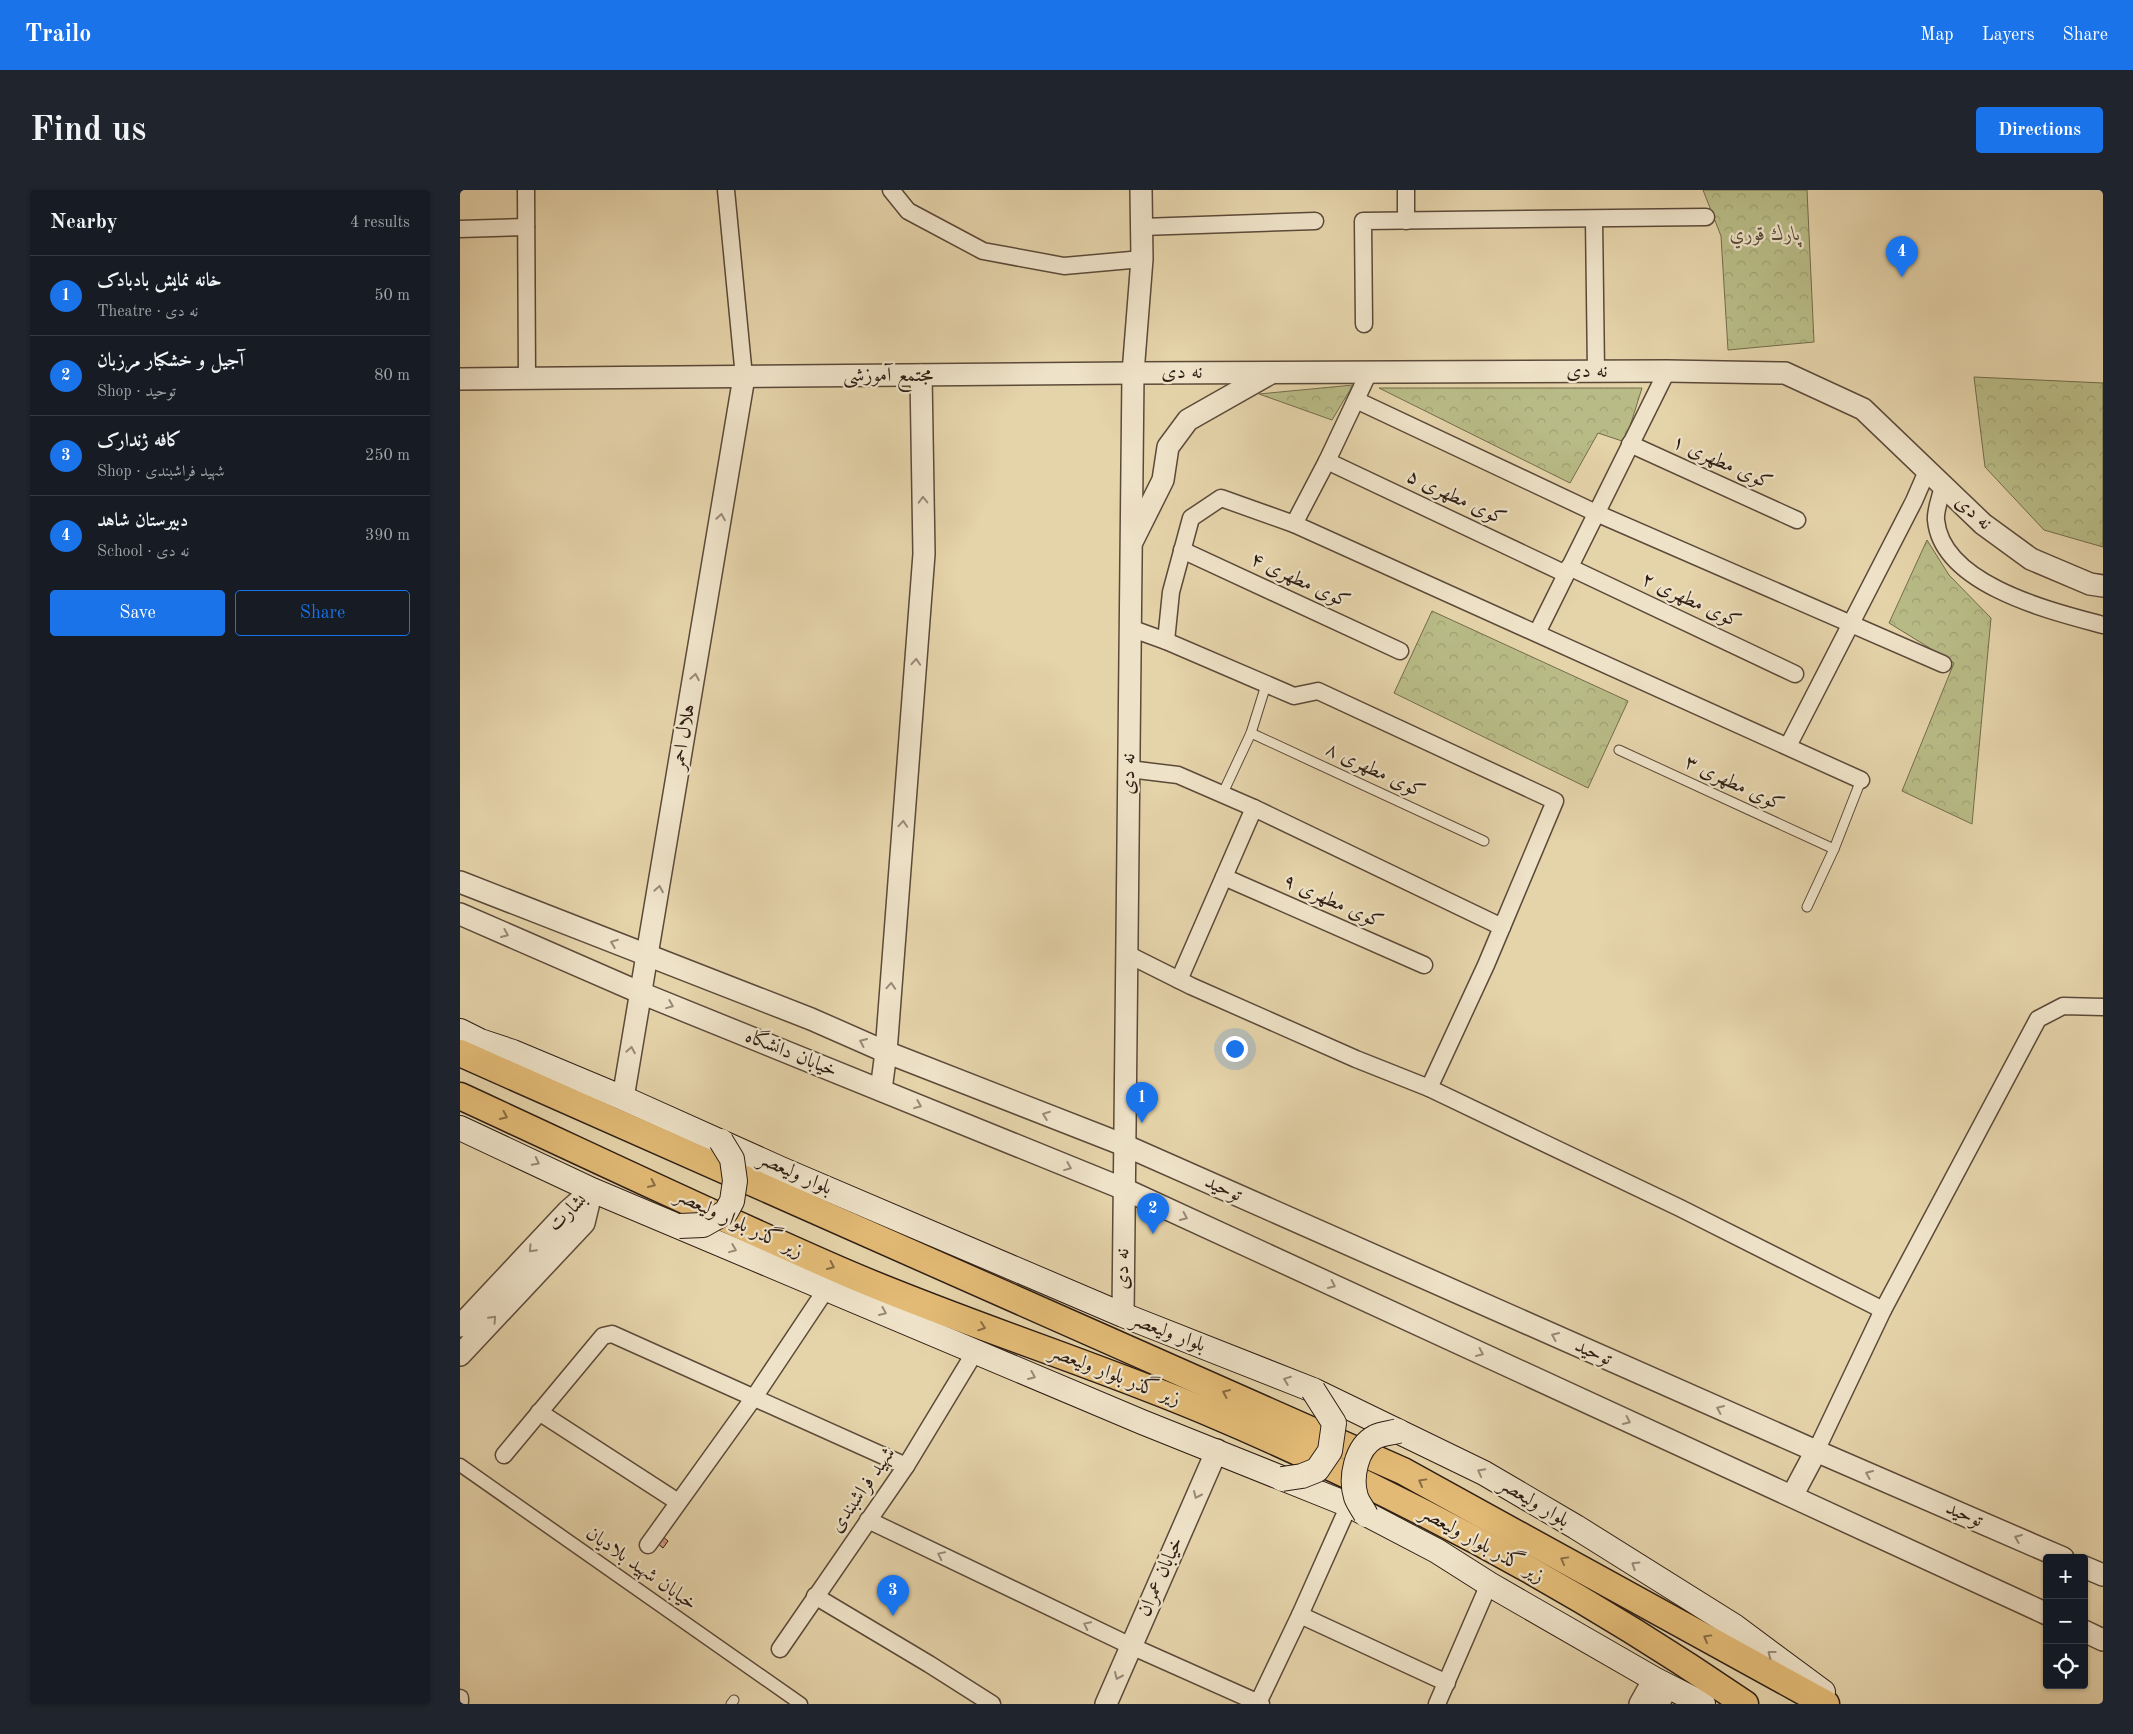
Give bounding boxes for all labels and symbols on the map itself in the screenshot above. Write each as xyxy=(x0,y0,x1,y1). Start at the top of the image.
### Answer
park label: پارك قوري xyxy=(1729,224,1803,249)
pin: 4 xyxy=(1886,236,1918,277)
street label: مجتمع آموزشی xyxy=(843,362,933,392)
street label: نه دی xyxy=(1566,362,1608,382)
street label: نه دی xyxy=(1161,363,1203,383)
street label: کوی مطهری ۱ xyxy=(1669,431,1775,495)
street label: کوی مطهری ۵ xyxy=(1403,465,1509,531)
street label: نه دی xyxy=(1951,492,1995,534)
one-way arrow xyxy=(918,496,928,504)
one-way arrow xyxy=(716,513,726,522)
street label: کوی مطهری ۴ xyxy=(1247,548,1353,614)
street label: کوی مطهری ۲ xyxy=(1638,568,1744,634)
one-way arrow xyxy=(910,658,921,666)
one-way arrow xyxy=(689,673,699,682)
street label: هلال احمر xyxy=(668,703,701,774)
street label: کوی مطهری ۸ xyxy=(1322,738,1428,804)
street label: کوی مطهری ۳ xyxy=(1681,751,1787,817)
street label: نه دی xyxy=(1119,753,1139,795)
one-way arrow xyxy=(898,820,909,828)
street label: کوی مطهری ۹ xyxy=(1280,870,1386,934)
one-way arrow xyxy=(653,885,663,894)
one-way arrow xyxy=(500,927,509,938)
one-way arrow xyxy=(611,938,619,948)
one-way arrow xyxy=(885,982,896,990)
one-way arrow xyxy=(665,998,674,1009)
street label: خیابان دانشگاه xyxy=(742,1022,842,1081)
your location xyxy=(1222,1036,1248,1062)
one-way arrow xyxy=(859,1037,868,1048)
one-way arrow xyxy=(626,1045,636,1054)
pin: 1 xyxy=(1126,1082,1158,1123)
one-way arrow xyxy=(913,1099,922,1110)
one-way arrow xyxy=(499,1110,508,1121)
one-way arrow xyxy=(1043,1110,1051,1120)
street label: بلوار ولیعصر xyxy=(753,1148,835,1201)
one-way arrow xyxy=(531,1156,540,1166)
one-way arrow xyxy=(1064,1161,1072,1171)
street label: توحید xyxy=(1201,1172,1245,1207)
one-way arrow xyxy=(647,1178,656,1188)
street label: زیر گذر بلوار ولیعصر xyxy=(670,1179,808,1264)
street label: بشارت xyxy=(545,1190,592,1236)
pin: 2 xyxy=(1137,1193,1169,1234)
one-way arrow xyxy=(1179,1211,1188,1221)
one-way arrow xyxy=(728,1242,737,1253)
one-way arrow xyxy=(529,1243,538,1252)
street label: نه دی xyxy=(1113,1248,1133,1290)
one-way arrow xyxy=(826,1260,835,1270)
one-way arrow xyxy=(1327,1279,1336,1289)
one-way arrow xyxy=(878,1305,887,1316)
street label: بلوار ولیعصر xyxy=(1125,1309,1208,1358)
one-way arrow xyxy=(487,1316,496,1325)
one-way arrow xyxy=(978,1321,986,1331)
one-way arrow xyxy=(1551,1331,1560,1342)
street label: زیر گذر بلوار ولیعصر xyxy=(1044,1336,1185,1412)
street label: توحید xyxy=(1571,1336,1615,1371)
one-way arrow xyxy=(1475,1347,1484,1357)
one-way arrow xyxy=(1027,1369,1036,1380)
one-way arrow xyxy=(1283,1375,1292,1386)
one-way arrow xyxy=(1222,1389,1231,1399)
one-way arrow xyxy=(1716,1404,1725,1415)
one-way arrow xyxy=(1622,1414,1631,1425)
street label: شهید فراشبندی xyxy=(826,1444,900,1537)
one-way arrow xyxy=(1477,1468,1486,1478)
one-way arrow xyxy=(1865,1470,1874,1481)
street label: بلوار ولیعصر xyxy=(1493,1473,1573,1533)
one-way arrow xyxy=(1418,1478,1427,1488)
one-way arrow xyxy=(1193,1490,1204,1499)
street label: زیر گذر بلوار ولیعصر xyxy=(1414,1497,1550,1589)
street label: توحید xyxy=(1942,1498,1986,1533)
street label: خیابان شهید بلادیان xyxy=(581,1523,700,1615)
street label: خیابان عمران xyxy=(1135,1534,1188,1620)
one-way arrow xyxy=(2014,1534,2023,1545)
one-way arrow xyxy=(937,1551,946,1561)
one-way arrow xyxy=(1561,1556,1570,1566)
one-way arrow xyxy=(1632,1561,1641,1571)
pin: 3 xyxy=(877,1575,909,1616)
one-way arrow xyxy=(1083,1621,1092,1631)
one-way arrow xyxy=(1703,1635,1712,1645)
one-way arrow xyxy=(1767,1651,1777,1660)
one-way arrow xyxy=(1114,1671,1125,1680)

